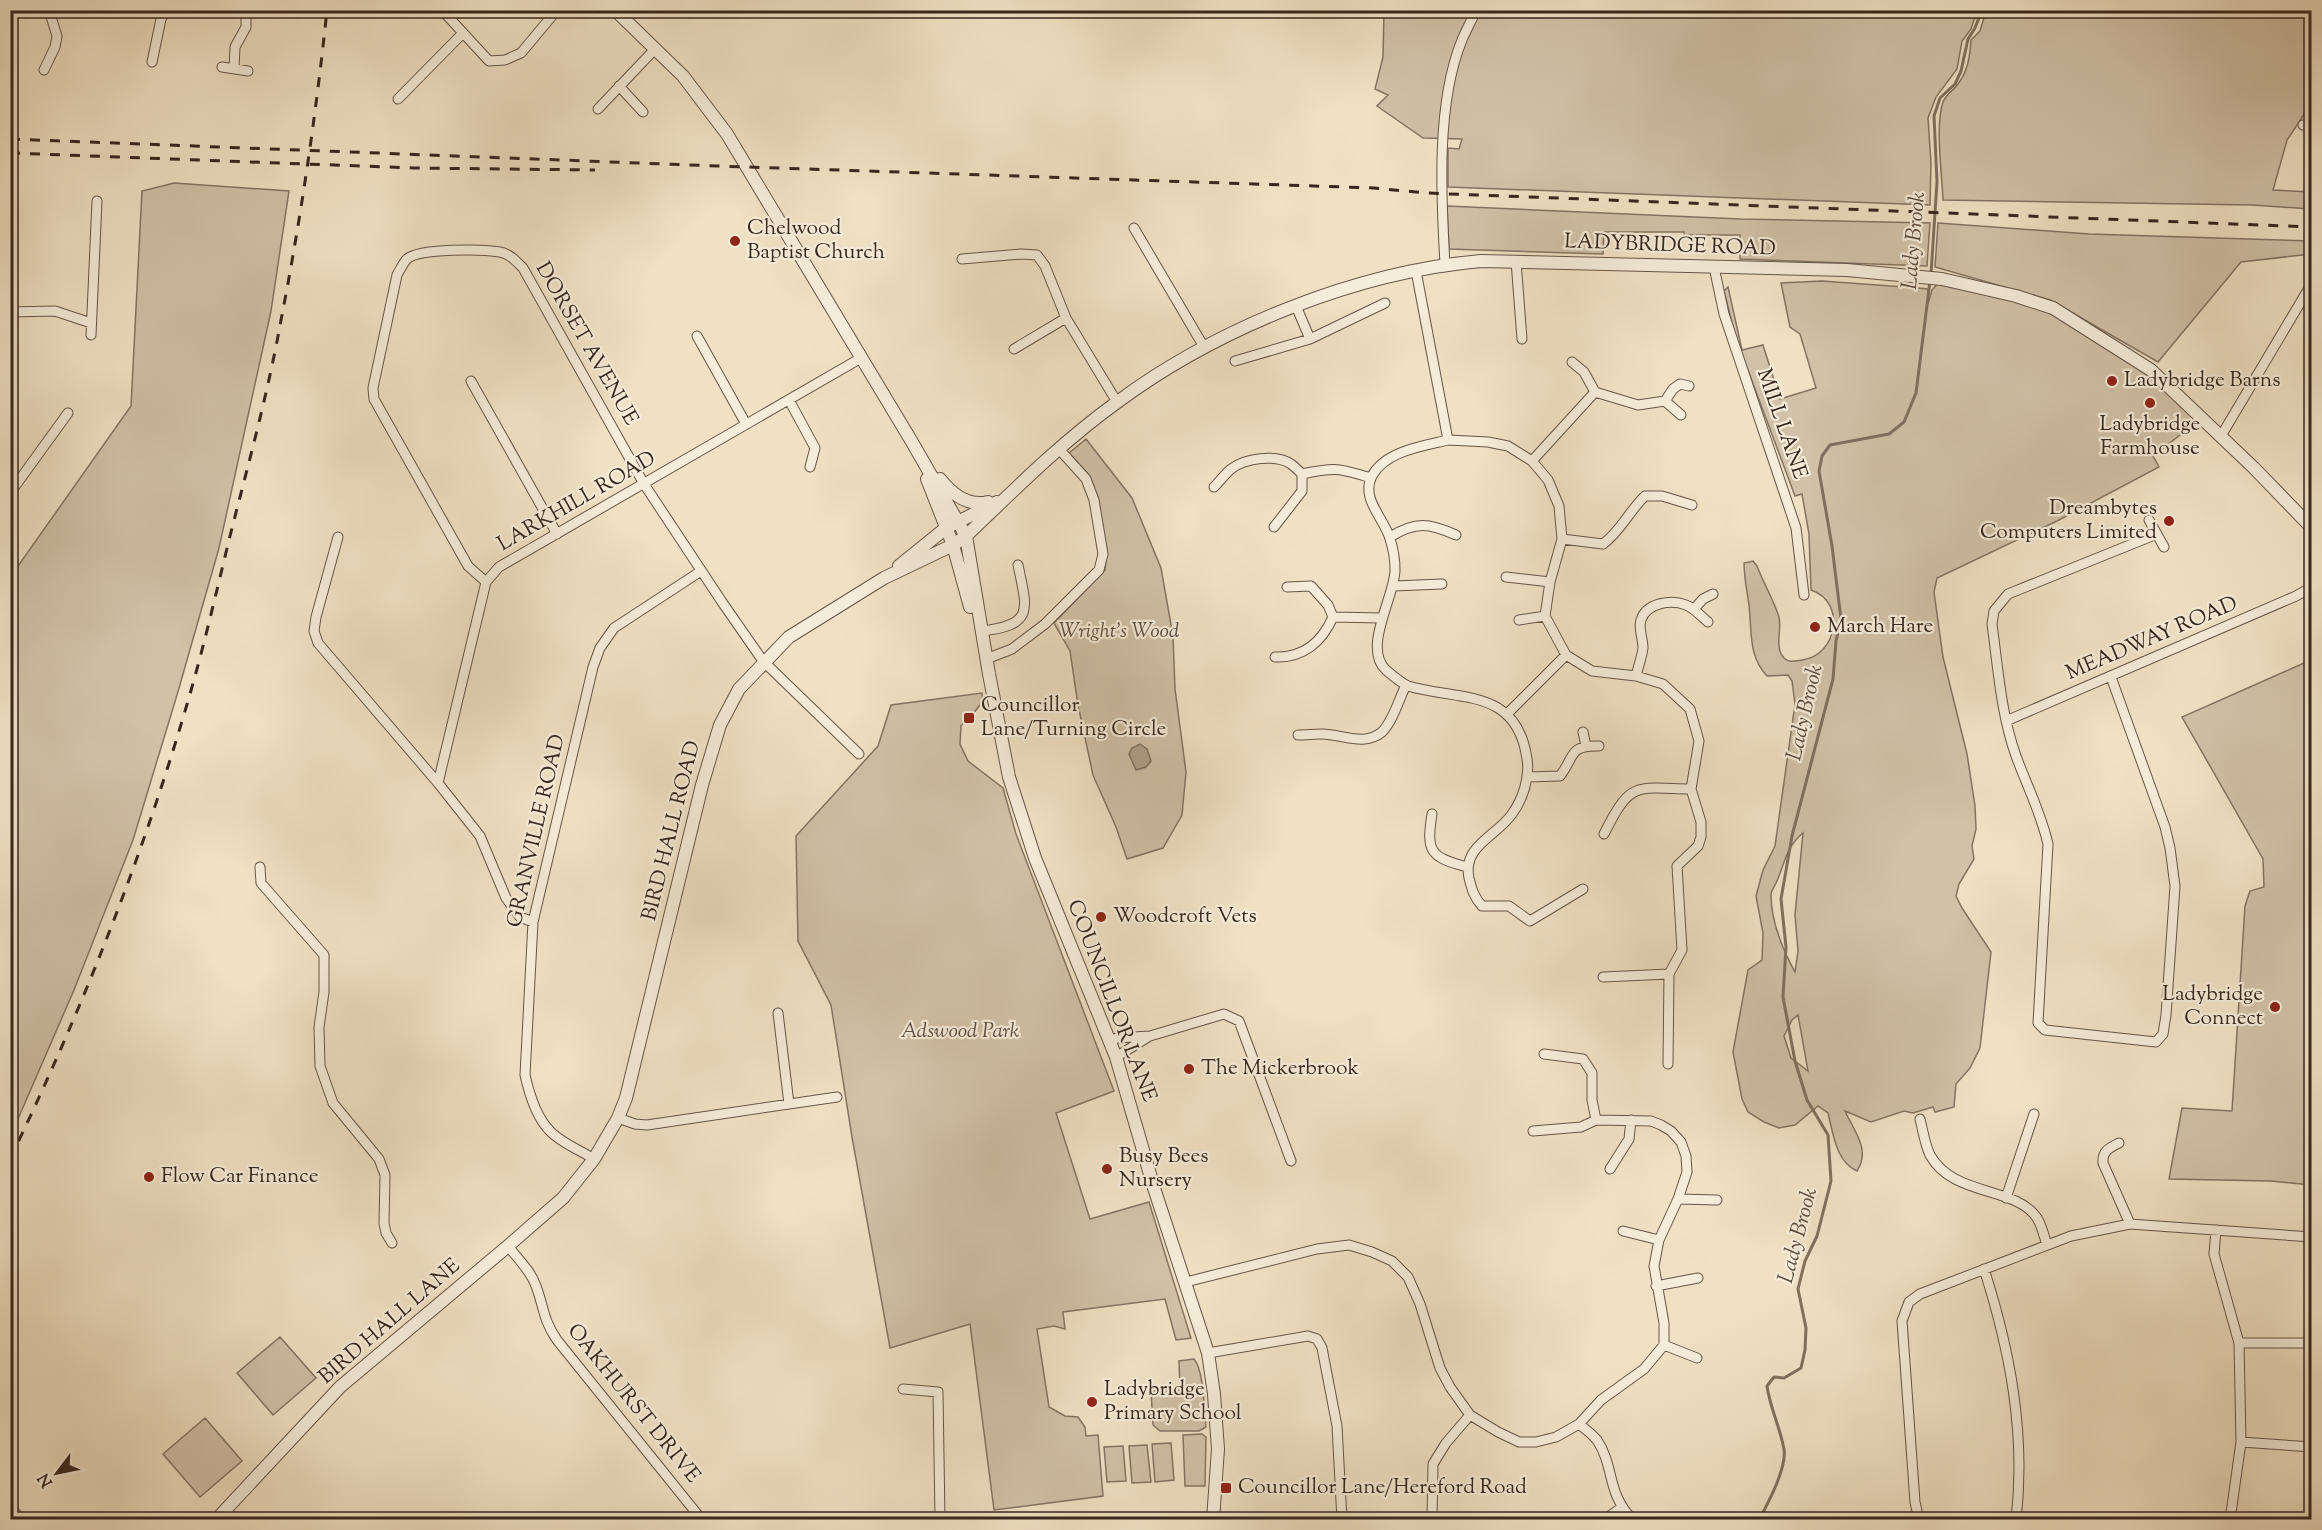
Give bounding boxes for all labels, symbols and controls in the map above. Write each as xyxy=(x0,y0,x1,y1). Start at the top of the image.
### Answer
water label: Lady Brook xyxy=(1895,191,1935,291)
place label: Chelwood Baptist Church xyxy=(747,214,885,268)
street label: LADYBRIDGE ROAD xyxy=(1564,227,1776,265)
marker: Chelwood Baptist Church xyxy=(728,234,742,248)
street label: DORSET AVENUE xyxy=(527,257,645,431)
street label: MILL LANE xyxy=(1748,365,1814,484)
place label: Ladybridge Barns xyxy=(2124,366,2280,396)
marker: Ladybridge Barns xyxy=(2105,374,2119,388)
marker: Ladybridge Farmhouse xyxy=(2143,396,2157,410)
place label: Ladybridge Farmhouse xyxy=(2100,410,2200,464)
street label: LARKHILL ROAD xyxy=(492,444,662,560)
place label: Dreambytes Computers Limited xyxy=(1980,494,2157,548)
marker: Dreambytes Computers Limited xyxy=(2162,514,2176,528)
street label: MEADWAY ROAD xyxy=(2061,589,2243,689)
place label: March Hare xyxy=(1827,612,1933,642)
park label: Wright's Wood xyxy=(1059,617,1180,647)
marker: March Hare xyxy=(1808,620,1822,634)
water label: Lady Brook xyxy=(1779,662,1833,764)
place label: Councillor Lane/Turning Circle xyxy=(981,691,1166,745)
marker: Councillor Lane/Turning Circle xyxy=(962,711,976,725)
street label: GRANVILLE ROAD xyxy=(500,731,574,931)
street label: BIRD HALL ROAD xyxy=(635,738,709,924)
street label: COUNCILLOR LANE xyxy=(1059,895,1164,1107)
place label: Woodcroft Vets xyxy=(1113,902,1257,932)
marker: Woodcroft Vets xyxy=(1094,910,1108,924)
place label: Ladybridge Connect xyxy=(2162,980,2263,1034)
marker: Ladybridge Connect xyxy=(2268,1000,2282,1014)
park label: Adswood Park xyxy=(901,1017,1020,1047)
place label: The Mickerbrook xyxy=(1201,1054,1359,1084)
marker: The Mickerbrook xyxy=(1182,1062,1196,1076)
place label: Busy Bees Nursery xyxy=(1119,1142,1209,1196)
place label: Flow Car Finance xyxy=(161,1162,319,1192)
marker: Busy Bees Nursery xyxy=(1100,1162,1114,1176)
marker: Flow Car Finance xyxy=(142,1170,156,1184)
water label: Lady Brook xyxy=(1771,1185,1827,1287)
street label: BIRD HALL LANE xyxy=(313,1252,468,1392)
street label: OAKHURST DRIVE xyxy=(559,1318,707,1490)
place label: Ladybridge Primary School xyxy=(1104,1375,1242,1429)
marker: Ladybridge Primary School xyxy=(1085,1395,1099,1409)
north arrow xyxy=(27,1443,87,1503)
text: N xyxy=(33,1468,60,1491)
place label: Councillor Lane/Hereford Road xyxy=(1238,1473,1527,1503)
marker: Councillor Lane/Hereford Road xyxy=(1219,1481,1233,1495)

